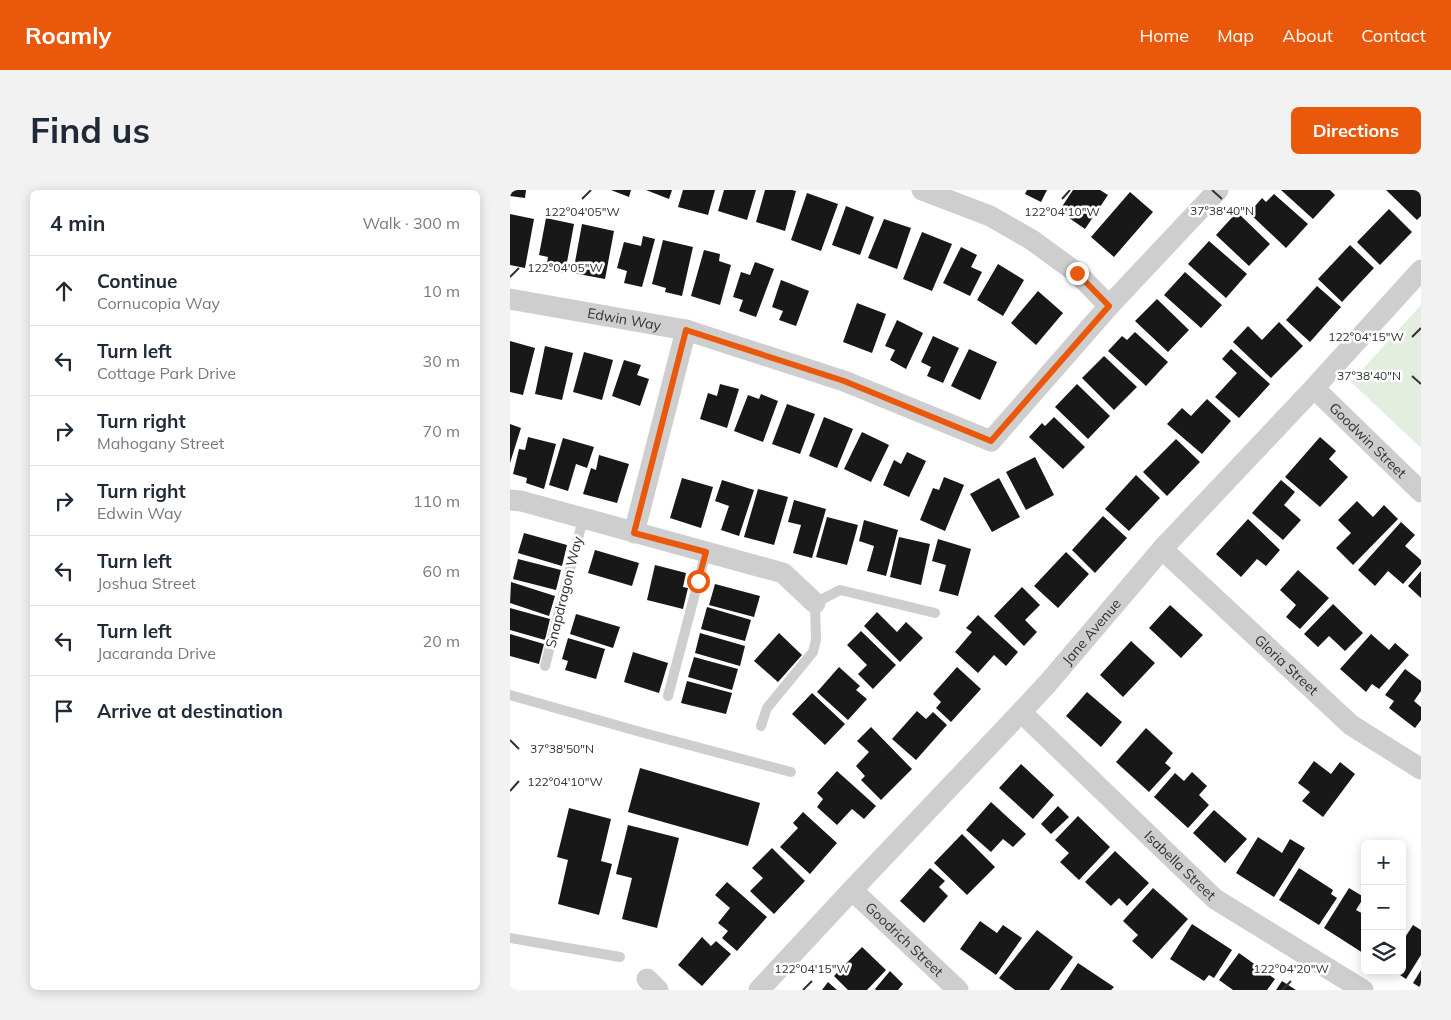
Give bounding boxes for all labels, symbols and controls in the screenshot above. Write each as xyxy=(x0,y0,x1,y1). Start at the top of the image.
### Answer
text: Roamly xyxy=(25,20,112,50)
text: Home xyxy=(1139,24,1189,47)
text: Map xyxy=(1217,24,1254,47)
text: About xyxy=(1282,24,1333,47)
text: Contact xyxy=(1361,24,1426,47)
button: Directions xyxy=(1291,107,1421,154)
text: Find us xyxy=(30,108,150,152)
text: 37°38'40"N xyxy=(1190,203,1254,218)
text: 122°04'05"W xyxy=(544,204,620,219)
text: 122°04'10"W xyxy=(1024,204,1100,219)
text: 4 min xyxy=(50,210,105,236)
text: Walk · 300 m xyxy=(362,213,460,233)
text: 122°04'05"W xyxy=(527,260,603,275)
route end xyxy=(1066,262,1089,285)
text: Continue xyxy=(97,269,177,293)
icon: ahead xyxy=(50,277,78,305)
text: 10 m xyxy=(423,281,460,301)
text: Cornucopia Way xyxy=(97,293,220,313)
street label: Edwin Way xyxy=(586,304,663,335)
text: 122°04'15"W xyxy=(1328,329,1404,344)
text: Turn left xyxy=(97,339,172,363)
icon: left xyxy=(50,347,78,375)
text: 30 m xyxy=(423,351,460,371)
text: Cottage Park Drive xyxy=(97,363,236,383)
text: 37°38'40"N xyxy=(1337,368,1401,383)
street label: Goodwin Street xyxy=(1325,399,1410,482)
text: Turn right xyxy=(97,409,186,433)
icon: right xyxy=(50,417,78,445)
text: 70 m xyxy=(423,421,460,441)
text: Mahogany Street xyxy=(97,433,224,453)
text: Turn right xyxy=(97,479,186,503)
icon: right xyxy=(50,487,78,515)
text: 110 m xyxy=(413,491,460,511)
text: Edwin Way xyxy=(97,503,182,523)
street label: Snapdragon Way xyxy=(541,534,587,650)
text: Turn left xyxy=(97,549,172,573)
icon: left xyxy=(50,557,78,585)
text: 60 m xyxy=(423,561,460,581)
route start xyxy=(687,570,710,593)
text: Joshua Street xyxy=(97,573,196,593)
street label: Jane Avenue xyxy=(1058,595,1125,668)
text: Turn left xyxy=(97,619,172,643)
icon: left xyxy=(50,627,78,655)
text: 20 m xyxy=(423,631,460,651)
street label: Gloria Street xyxy=(1251,631,1322,699)
text: Jacaranda Drive xyxy=(97,643,216,663)
icon: arrive xyxy=(50,697,78,725)
text: Arrive at destination xyxy=(97,699,283,723)
text: 37°38'50"N xyxy=(530,741,594,756)
text: 122°04'10"W xyxy=(527,774,603,789)
street label: Isabella Street xyxy=(1141,827,1220,904)
map controls xyxy=(1361,840,1406,975)
button: + xyxy=(1361,840,1406,885)
button: − xyxy=(1361,885,1406,930)
street label: Goodrich Street xyxy=(862,898,947,981)
button: layers xyxy=(1361,930,1406,975)
text: 122°04'15"W xyxy=(774,961,850,976)
text: 122°04'20"W xyxy=(1253,961,1329,976)

